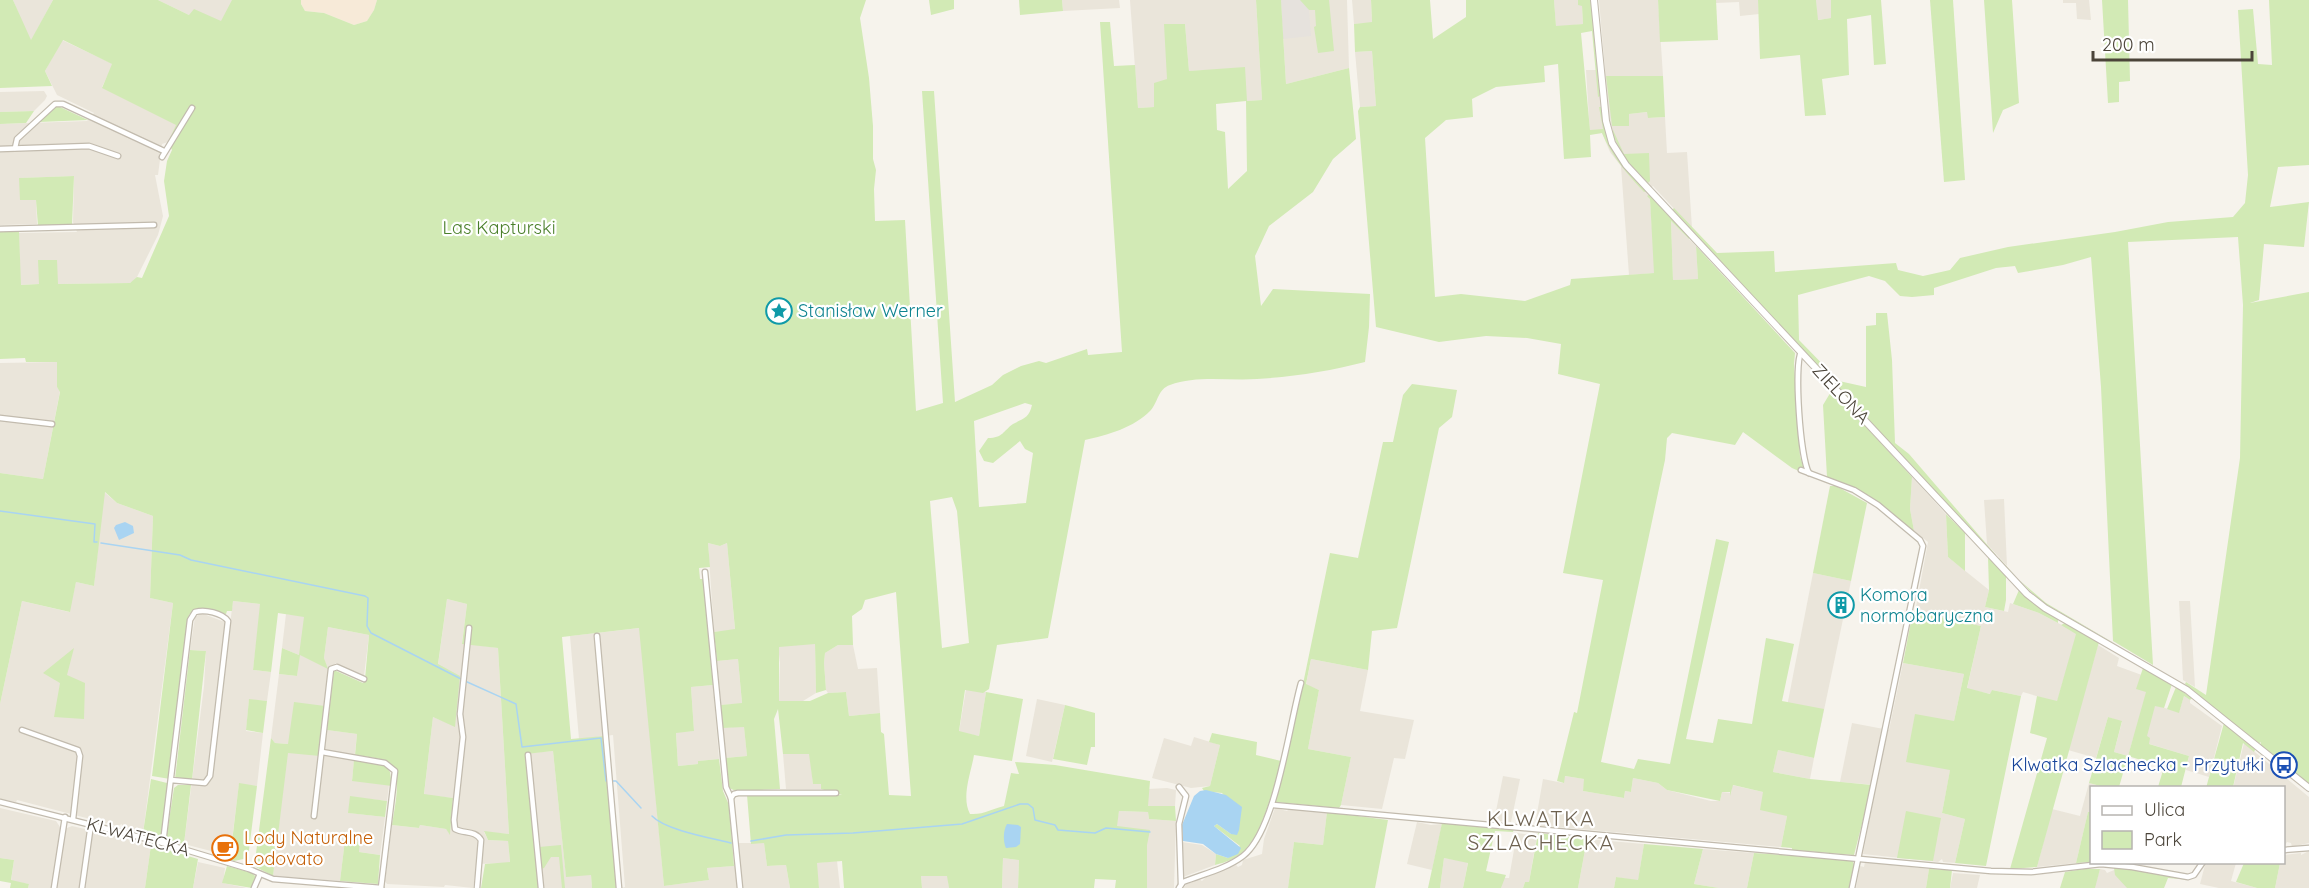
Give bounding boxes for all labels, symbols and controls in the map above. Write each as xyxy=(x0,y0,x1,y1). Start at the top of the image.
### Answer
scale bar xyxy=(2093,24,2252,62)
text: 200 m xyxy=(2102,33,2155,56)
park label: Las Kapturski xyxy=(442,216,556,239)
place icon: Stanisław Werner xyxy=(764,296,794,326)
place label: Stanisław Werner xyxy=(798,299,943,322)
street label: ZIELONA xyxy=(1808,359,1875,429)
place label: Komora normobaryczna xyxy=(1860,583,1994,627)
building icon: Komora normobaryczna xyxy=(1826,590,1856,620)
bus stop icon: Klwatka Szlachecka - Przytułki xyxy=(2269,750,2299,780)
place label: Klwatka Szlachecka - Przytułki xyxy=(2011,753,2264,776)
legend xyxy=(2090,786,2285,864)
text: Ulica xyxy=(2144,798,2185,821)
district label: KLWATKA SZLACHECKA xyxy=(1467,805,1615,855)
street label: KLWATECKA xyxy=(84,812,192,861)
place label: Lody Naturalne Lodovato xyxy=(244,826,373,870)
text: Park xyxy=(2144,828,2182,851)
cafe icon: Lody Naturalne Lodovato xyxy=(210,833,240,863)

